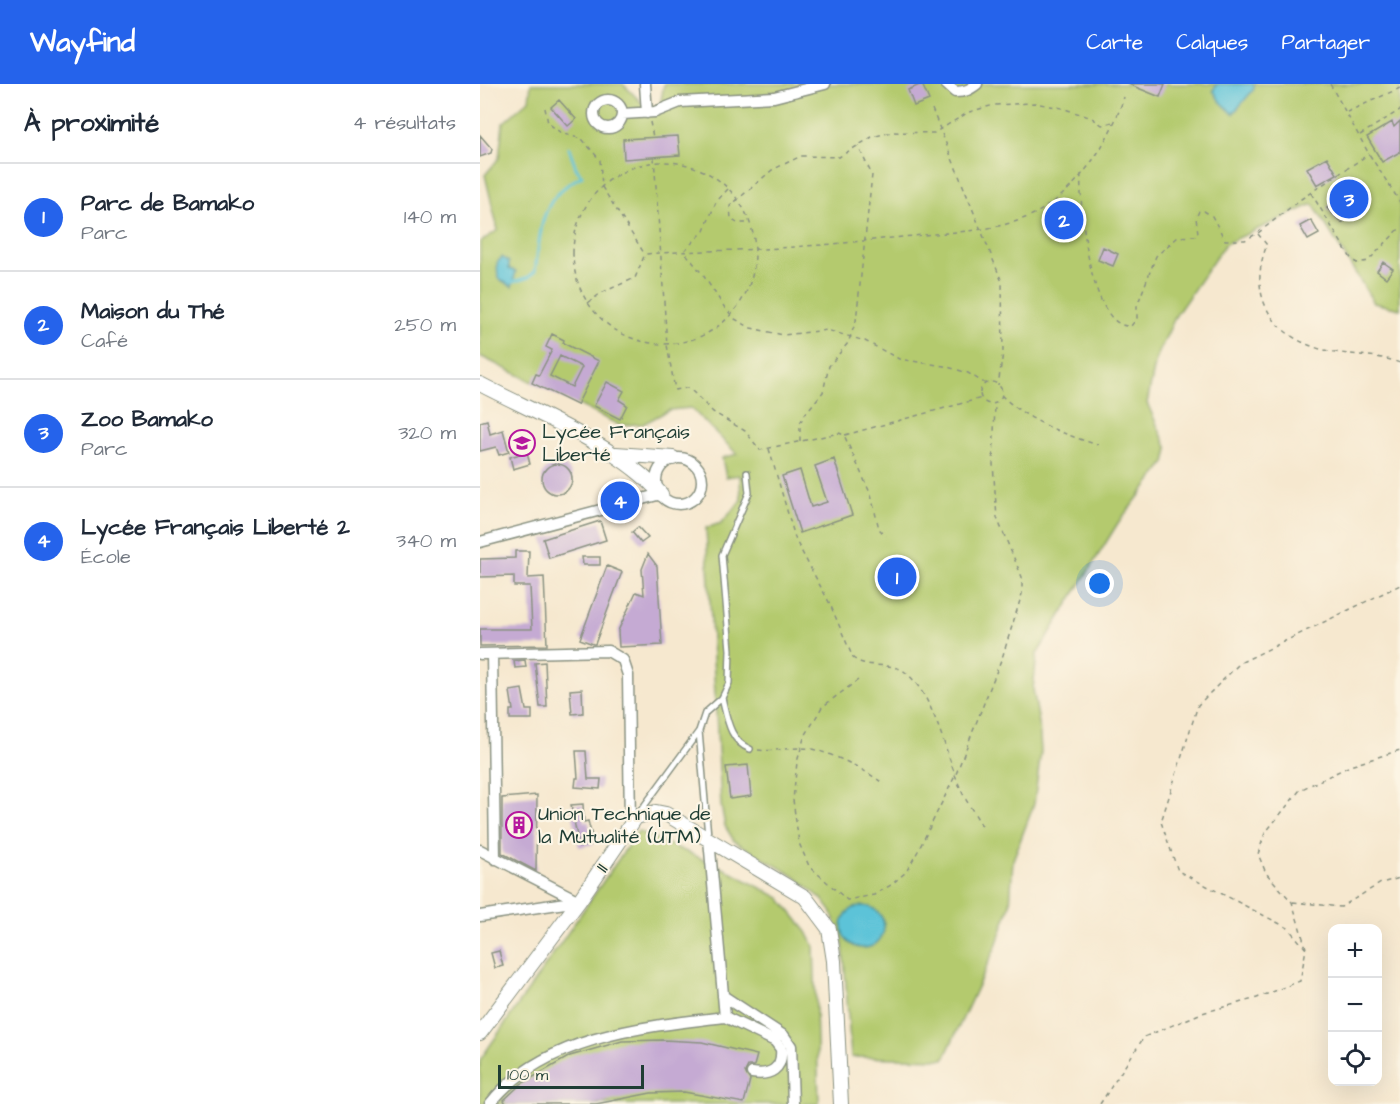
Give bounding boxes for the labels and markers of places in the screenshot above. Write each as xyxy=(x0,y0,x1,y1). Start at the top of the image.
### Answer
pin: 3 xyxy=(1330,176,1368,222)
pin: 2 xyxy=(1044,198,1084,242)
place label: Lycée Français Liberté xyxy=(542,418,690,469)
school or university icon: Lycée Français Liberté xyxy=(507,428,537,458)
pin: 4 xyxy=(600,478,640,524)
pin: 1 xyxy=(878,554,916,600)
place label: Union Technique de la Mutualité (UTM) xyxy=(538,800,711,851)
building icon: Union Technique de la Mutualité (UTM) xyxy=(504,810,534,840)

